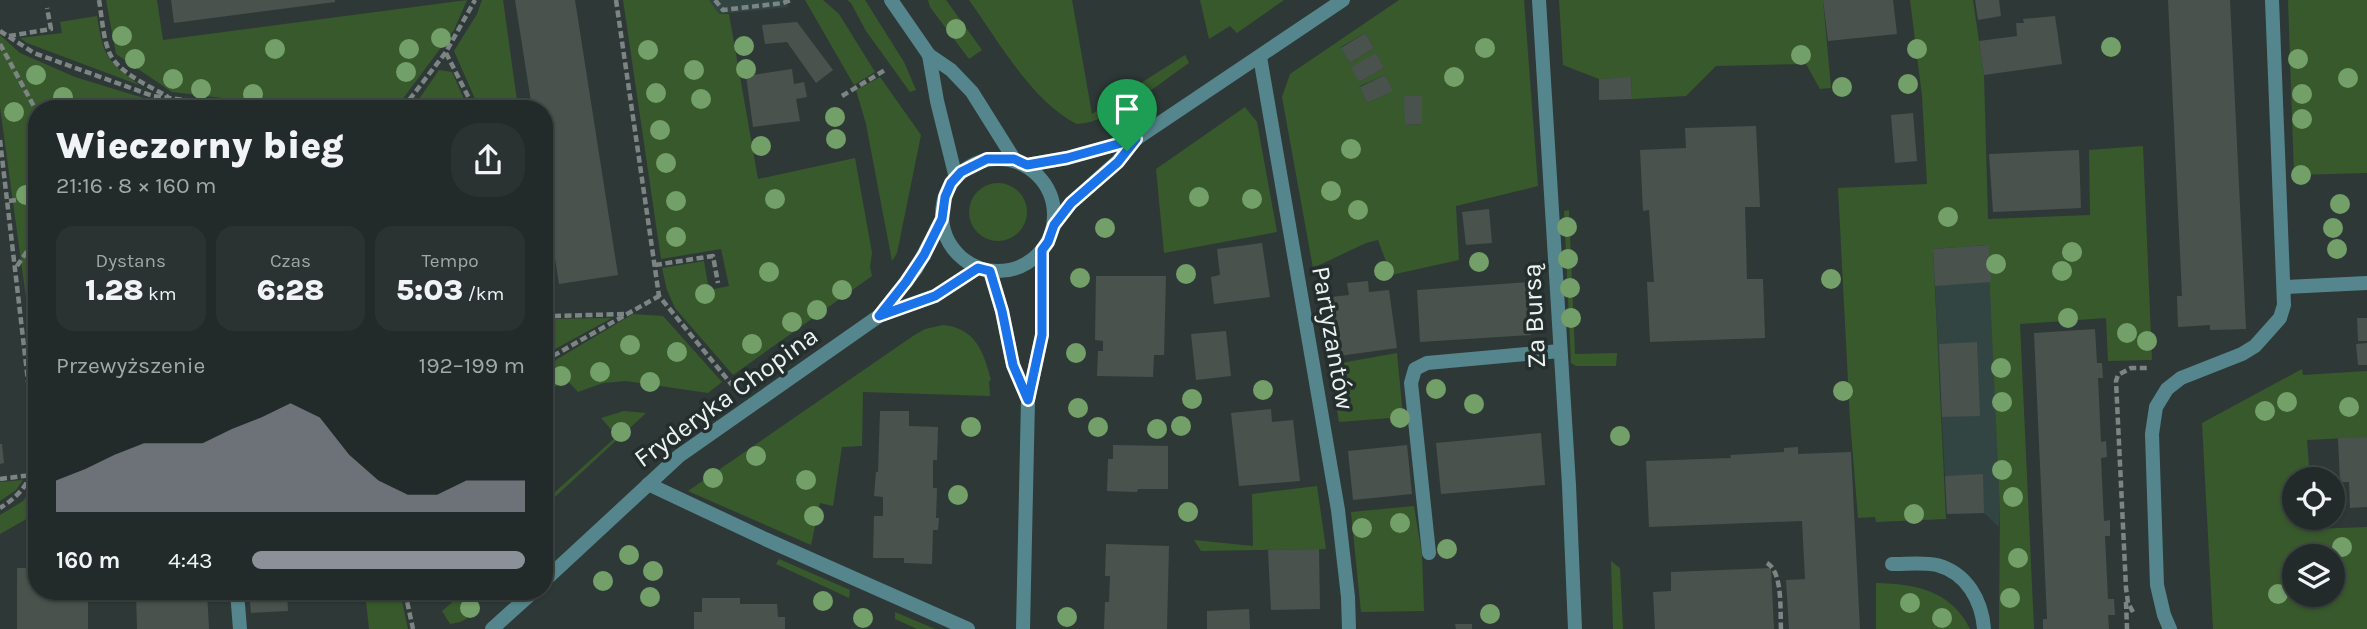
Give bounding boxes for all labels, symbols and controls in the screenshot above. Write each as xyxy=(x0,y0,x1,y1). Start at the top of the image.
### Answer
pin xyxy=(1097,79,1157,151)
icon: arrive xyxy=(1108,90,1146,128)
text: Wieczorny bieg xyxy=(56,123,344,168)
button: share xyxy=(451,123,525,197)
text: 21:16 · 8 × 160 m xyxy=(56,172,217,199)
text: Dystans xyxy=(96,250,166,272)
text: Czas xyxy=(270,250,311,272)
text: Tempo xyxy=(422,250,479,272)
street label: Za Bursą xyxy=(1516,263,1552,369)
street label: Partyzantów xyxy=(1305,264,1361,412)
text: 1.28 xyxy=(85,272,144,308)
text: 6:28 xyxy=(257,272,324,308)
text: 5:03 xyxy=(396,272,463,308)
text: km xyxy=(144,283,177,305)
text: /km xyxy=(463,283,504,305)
street label: Fryderyka Chopina xyxy=(628,320,824,474)
text: Przewyższenie xyxy=(56,352,205,379)
text: 192–199 m xyxy=(419,352,525,379)
map controls xyxy=(2282,467,2345,607)
button: locate xyxy=(2282,467,2345,530)
button: layers xyxy=(2282,544,2345,607)
text: 160 m xyxy=(56,547,120,574)
text: 4:43 xyxy=(168,547,213,574)

